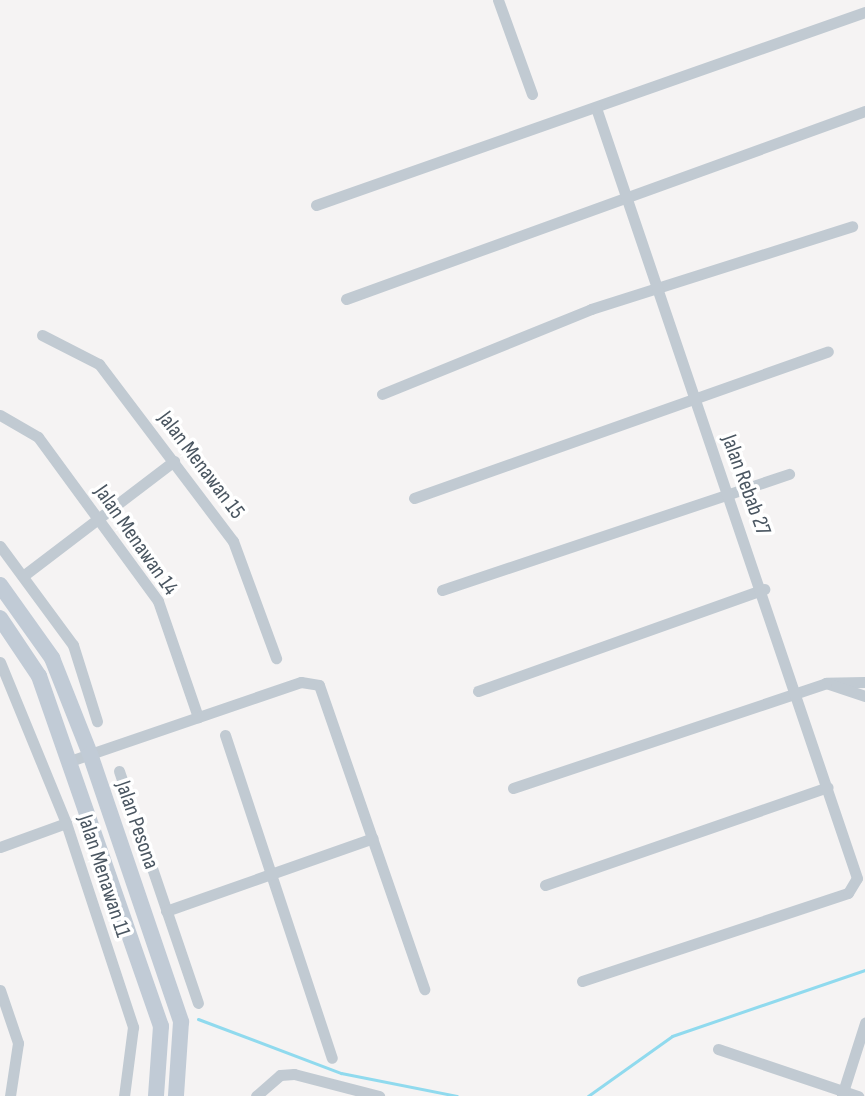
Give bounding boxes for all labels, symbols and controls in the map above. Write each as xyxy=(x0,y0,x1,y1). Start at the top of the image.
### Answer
street label: Jalan Menawan 15 xyxy=(152,406,250,524)
street label: Jalan Rebab 27 xyxy=(716,431,776,539)
street label: Jalan Menawan 14 xyxy=(88,480,184,600)
street label: Jalan Pesona xyxy=(110,777,164,873)
street label: Jalan Menawan 11 xyxy=(72,812,136,940)

